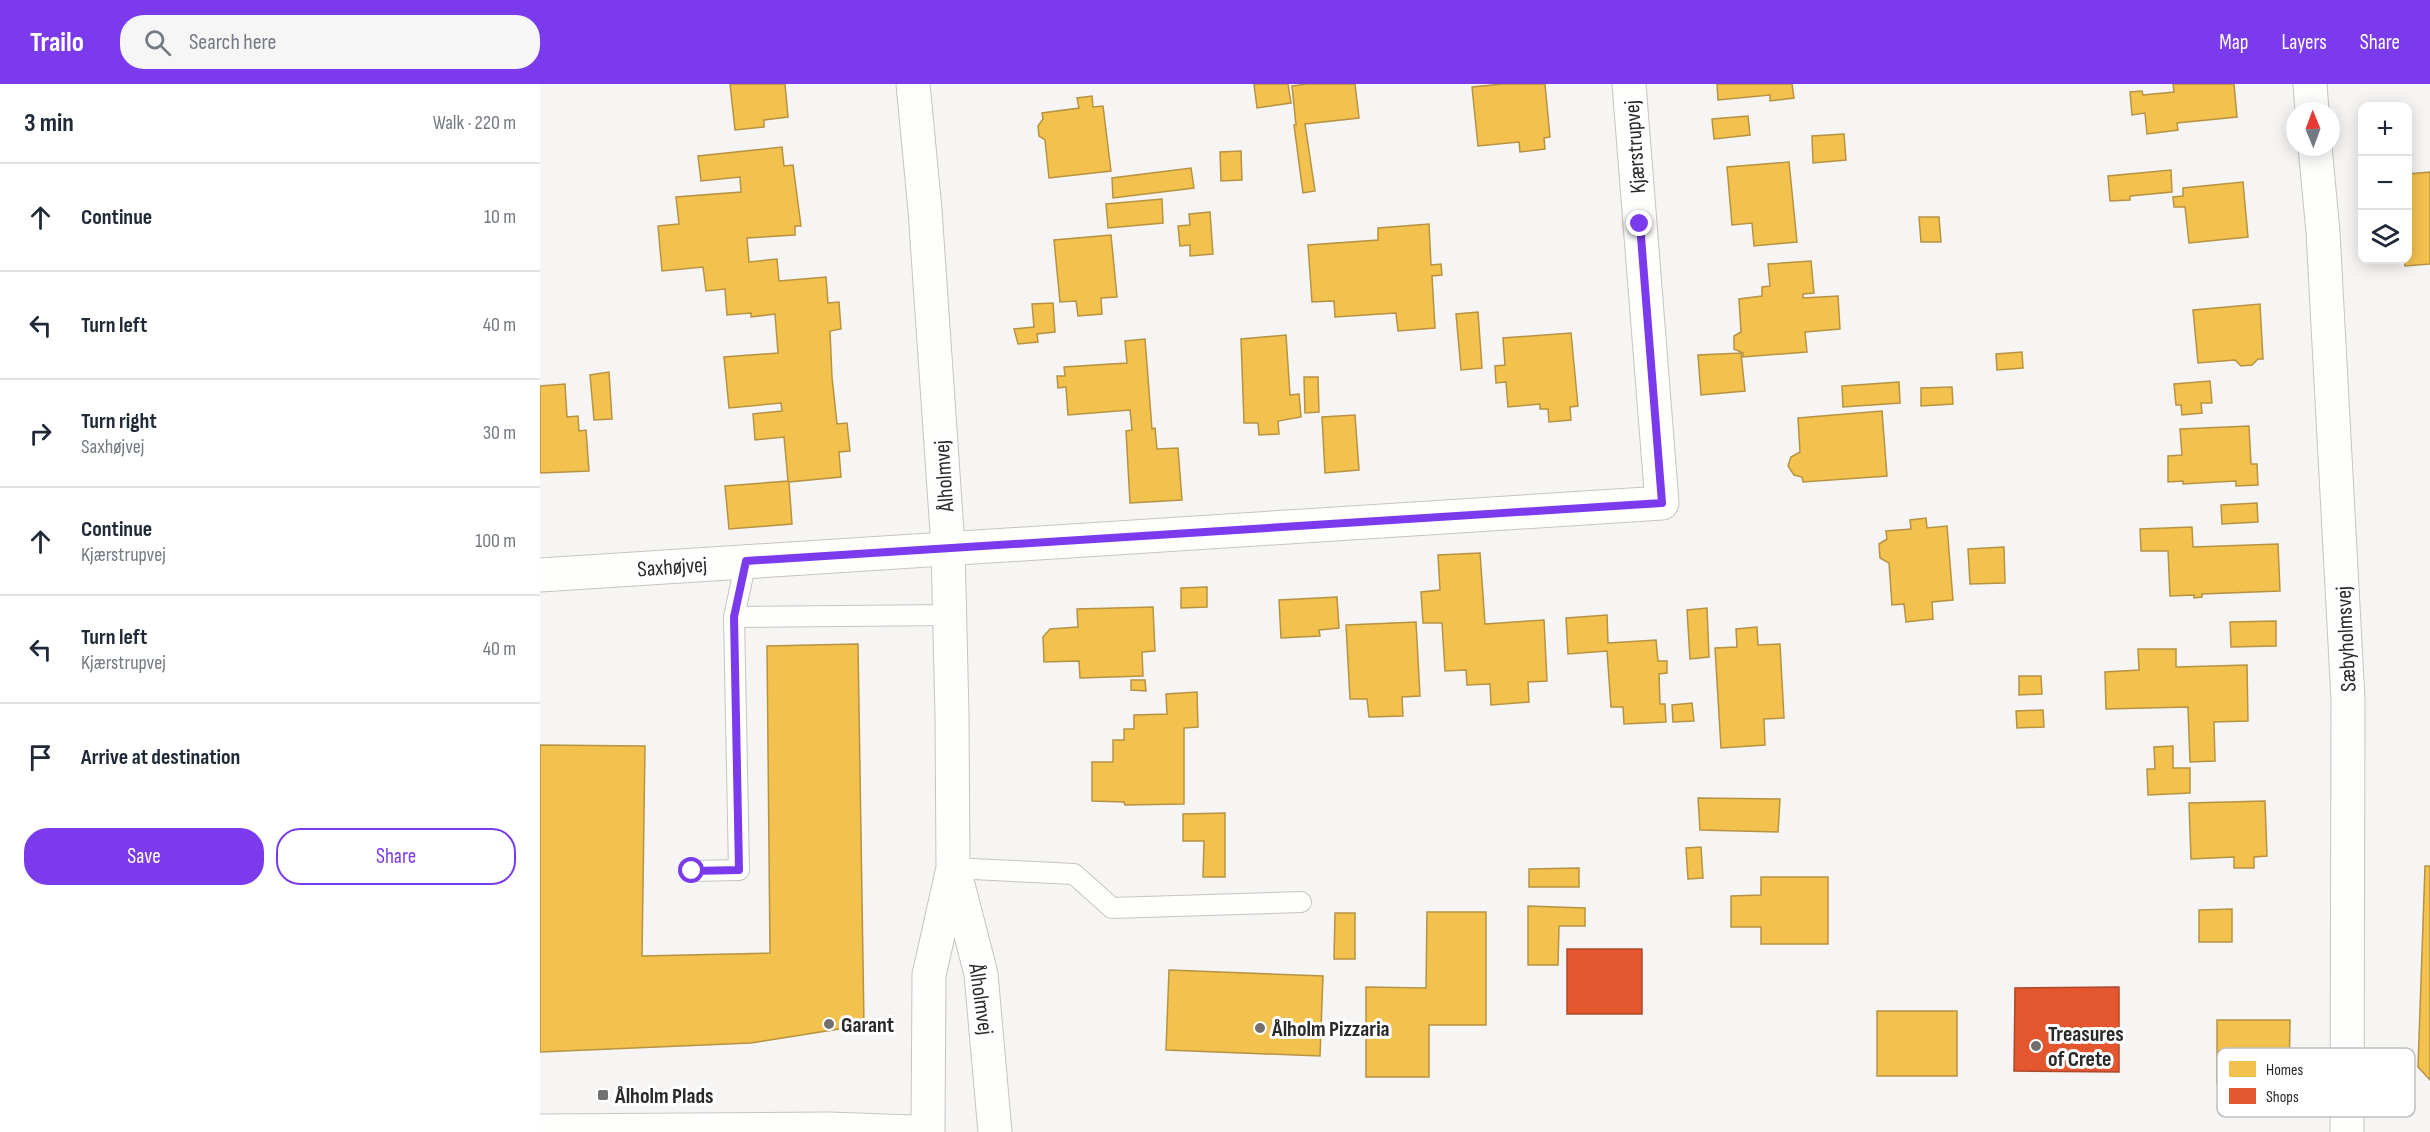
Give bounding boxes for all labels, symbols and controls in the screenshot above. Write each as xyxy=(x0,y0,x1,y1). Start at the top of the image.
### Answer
search box xyxy=(120,15,540,69)
text: Trailo xyxy=(30,26,84,59)
icon: search xyxy=(141,26,174,59)
text: Search here xyxy=(189,29,276,56)
text: Map xyxy=(2219,30,2248,55)
text: Layers xyxy=(2281,30,2327,55)
text: Share xyxy=(2360,30,2400,55)
street label: Kjærstrupvej xyxy=(1619,99,1652,194)
north arrow xyxy=(2286,102,2340,156)
map controls xyxy=(2358,102,2412,264)
button: + xyxy=(2358,102,2412,156)
text: 3 min xyxy=(24,108,74,139)
text: Walk · 220 m xyxy=(433,111,516,135)
button: − xyxy=(2358,156,2412,210)
icon: ahead xyxy=(24,201,57,234)
text: Continue xyxy=(81,204,152,231)
text: 10 m xyxy=(484,205,516,229)
route end xyxy=(1626,210,1652,236)
button: layers xyxy=(2358,210,2412,264)
icon: left xyxy=(24,309,57,342)
text: Turn left xyxy=(81,312,147,339)
text: 40 m xyxy=(483,313,516,337)
text: Turn right xyxy=(81,408,157,435)
icon: right xyxy=(24,417,57,450)
text: 30 m xyxy=(483,421,516,445)
text: Saxhøjvej xyxy=(81,435,144,459)
street label: Ålholmvej xyxy=(929,439,961,514)
text: Continue xyxy=(81,516,152,543)
icon: ahead xyxy=(24,525,57,558)
text: 100 m xyxy=(475,529,516,553)
text: Kjærstrupvej xyxy=(81,543,166,567)
street label: Saxhøjvej xyxy=(636,552,708,583)
street label: Sæbyholmsvej xyxy=(2330,585,2363,692)
text: Turn left xyxy=(81,624,147,651)
icon: left xyxy=(24,633,57,666)
text: 40 m xyxy=(483,637,516,661)
text: Kjærstrupvej xyxy=(81,651,166,675)
icon: arrive xyxy=(24,741,57,774)
text: Arrive at destination xyxy=(81,744,240,771)
button: Save xyxy=(24,828,264,885)
button: Share xyxy=(276,828,516,885)
route start xyxy=(678,857,704,883)
street label: Ålholmvej xyxy=(962,961,999,1037)
place label: Garant xyxy=(841,1012,894,1039)
place label: Ålholm Pizzaria xyxy=(1271,1016,1390,1043)
marker: Garant xyxy=(822,1017,836,1031)
marker: Ålholm Pizzaria xyxy=(1253,1021,1267,1035)
place label: Treasures of Crete xyxy=(2048,1021,2124,1073)
marker: Treasures of Crete xyxy=(2029,1039,2043,1053)
legend xyxy=(2217,1048,2415,1117)
text: Homes xyxy=(2266,1061,2303,1080)
place label: Ålholm Plads xyxy=(614,1083,713,1110)
marker: Ålholm Plads xyxy=(596,1088,610,1102)
text: Shops xyxy=(2266,1088,2299,1107)

